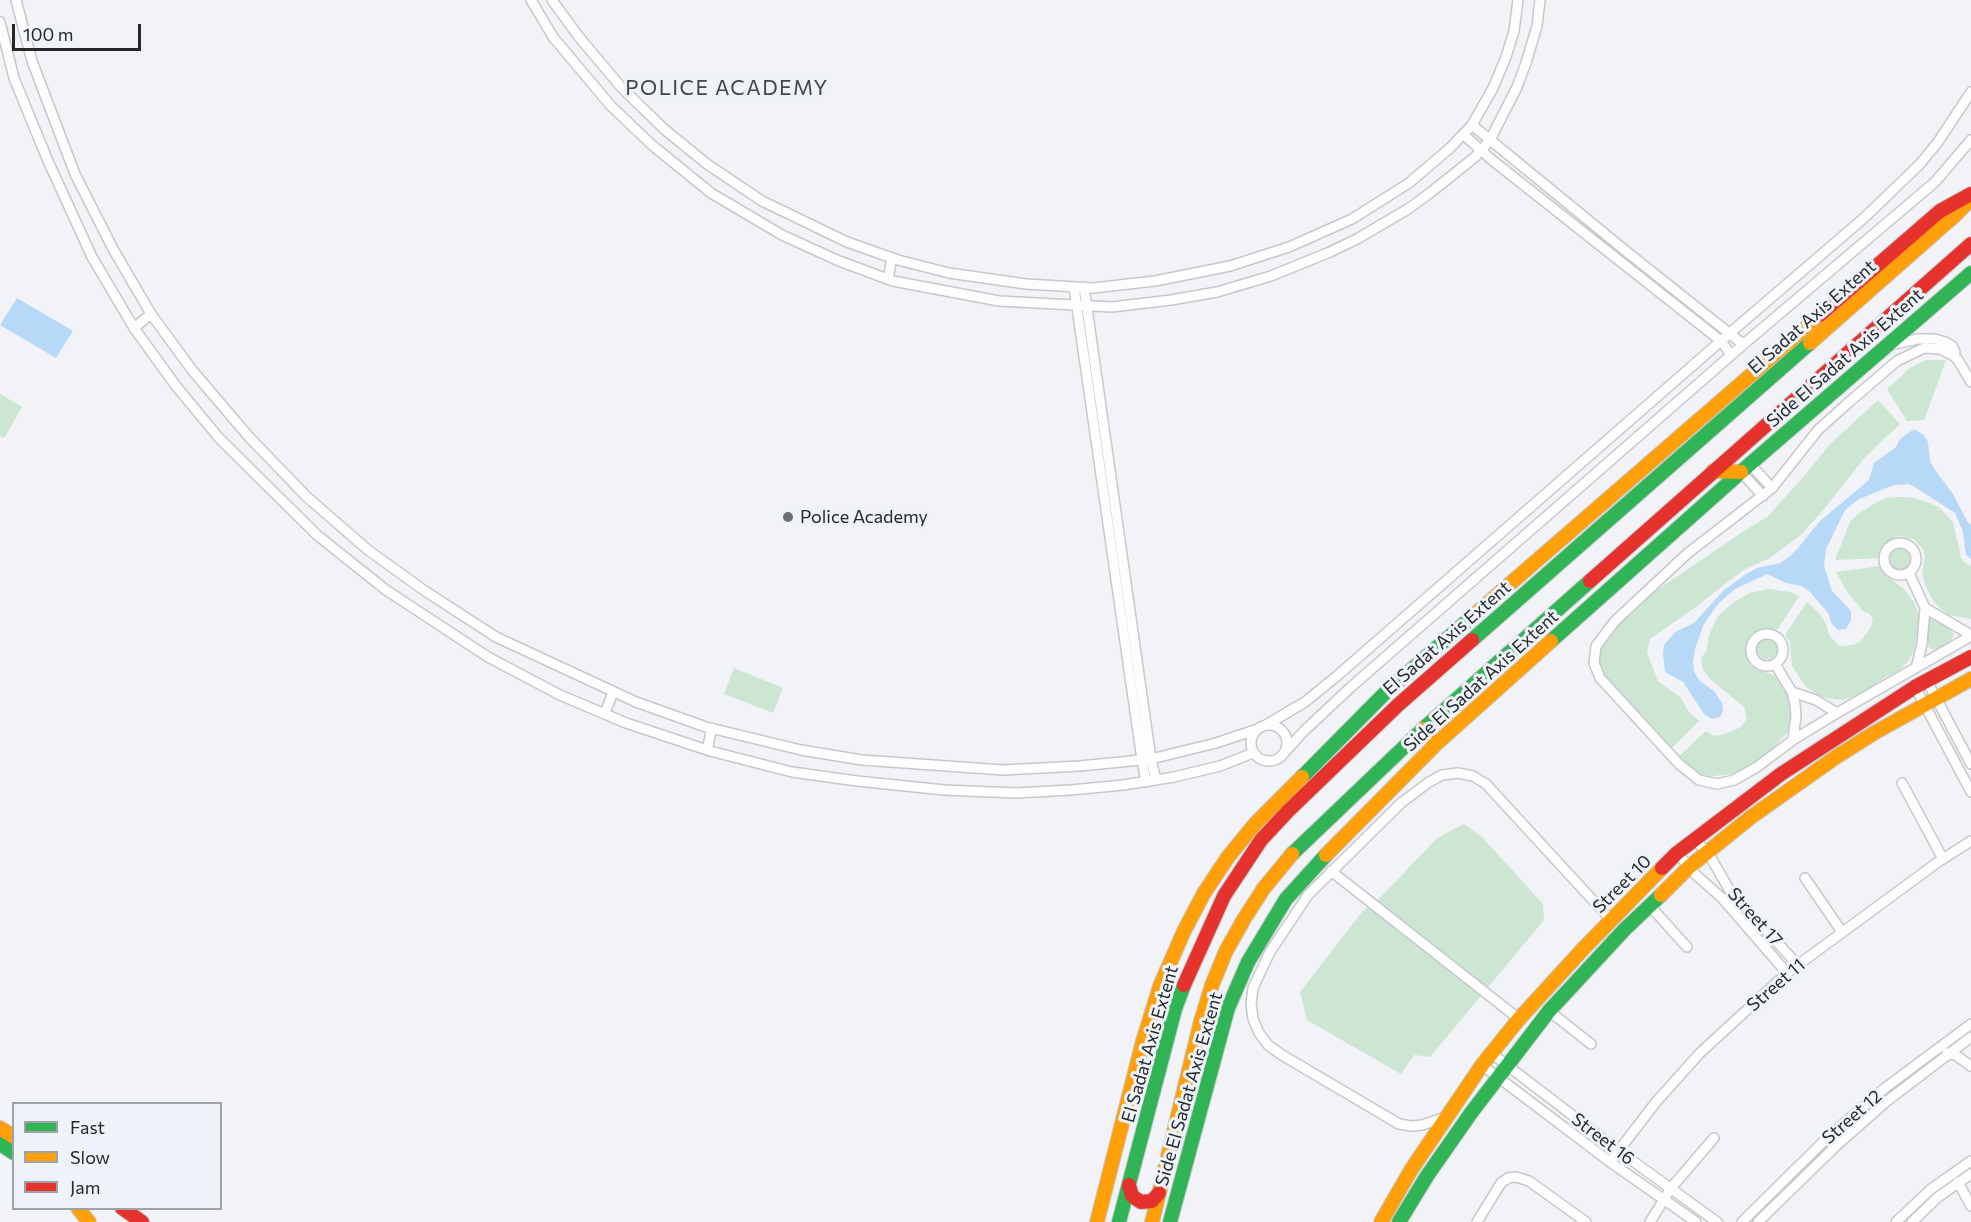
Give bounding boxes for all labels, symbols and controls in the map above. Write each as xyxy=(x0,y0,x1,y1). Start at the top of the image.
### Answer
scale bar xyxy=(15,12,144,50)
text: 100 m xyxy=(23,23,73,45)
district label: POLICE ACADEMY xyxy=(625,75,829,101)
street label: El Sadat Axis Extent xyxy=(1744,256,1880,378)
street label: Side El Sadat Axis Extent xyxy=(1762,284,1928,432)
place label: Police Academy xyxy=(800,506,928,528)
marker: Police Academy xyxy=(781,510,795,524)
street label: El Sadat Axis Extent xyxy=(1379,577,1515,699)
street label: Side El Sadat Axis Extent xyxy=(1399,606,1563,756)
street label: Street 10 xyxy=(1588,850,1656,918)
street label: Street 17 xyxy=(1723,883,1787,951)
street label: Street 11 xyxy=(1743,954,1809,1016)
street label: El Sadat Axis Extent xyxy=(1117,963,1183,1125)
street label: Side El Sadat Axis Extent xyxy=(1151,990,1227,1188)
street label: Street 12 xyxy=(1818,1085,1886,1149)
legend xyxy=(12,1102,222,1210)
street label: Street 16 xyxy=(1567,1108,1639,1170)
text: Fast xyxy=(70,1116,105,1138)
text: Slow xyxy=(70,1146,110,1168)
text: Jam xyxy=(70,1176,100,1198)

